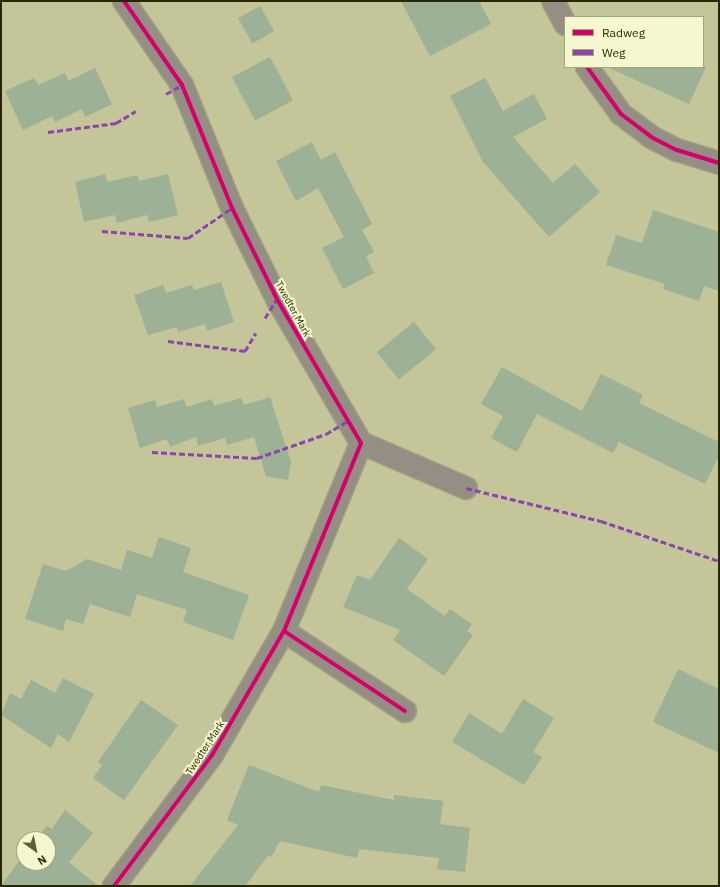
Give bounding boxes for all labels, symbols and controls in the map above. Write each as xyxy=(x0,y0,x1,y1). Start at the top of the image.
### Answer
legend xyxy=(564,16,704,68)
text: Radweg xyxy=(602,25,645,40)
text: Weg xyxy=(602,45,625,60)
street label: Twedter Mark xyxy=(273,279,313,339)
street label: Twedter Mark xyxy=(183,719,227,777)
north arrow xyxy=(16,831,56,871)
text: N xyxy=(35,852,49,868)

